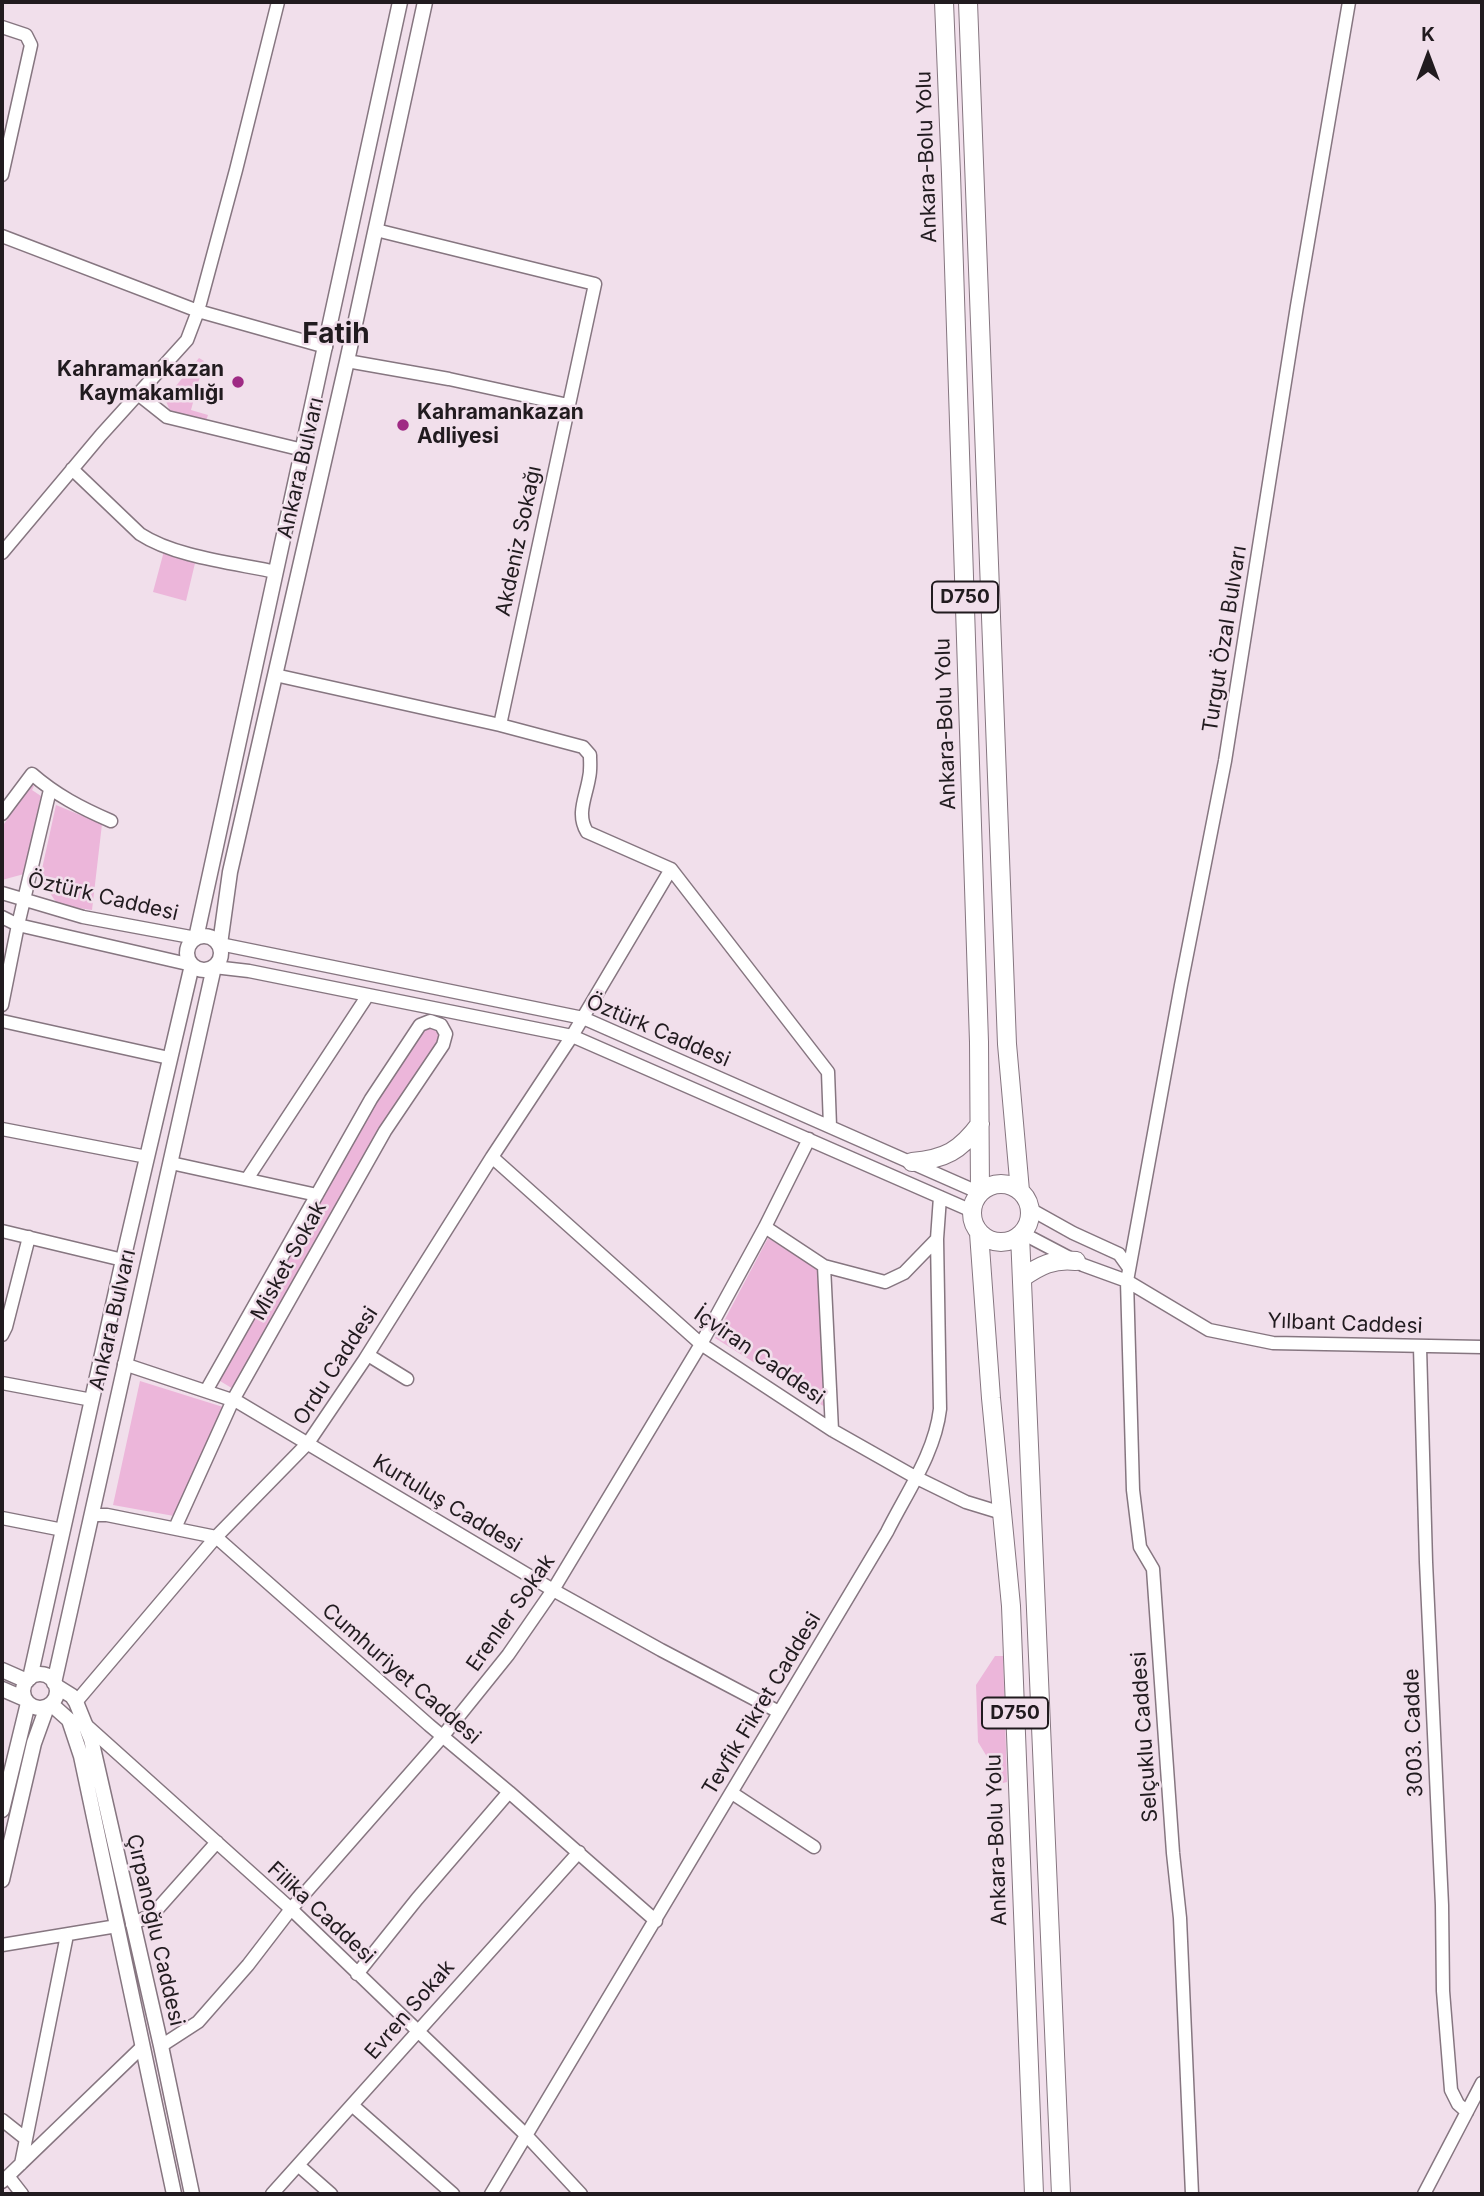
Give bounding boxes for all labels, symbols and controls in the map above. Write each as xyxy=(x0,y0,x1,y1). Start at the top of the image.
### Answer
north arrow xyxy=(1393,21,1463,91)
text: K xyxy=(1421,23,1435,46)
street label: Ankara-Bolu Yolu xyxy=(911,71,943,243)
district label: Fatih xyxy=(302,318,370,352)
place label: Kahramankazan Kaymakamlığı xyxy=(57,357,224,407)
marker: Kahramankazan Kaymakamlığı xyxy=(230,374,246,390)
street label: Ankara Bulvarı xyxy=(273,395,329,541)
place label: Kahramankazan Adliyesi xyxy=(417,400,584,450)
marker: Kahramankazan Adliyesi xyxy=(395,417,411,433)
street label: Akdeniz Sokağı xyxy=(491,464,547,618)
street label: Turgut Özal Bulvarı xyxy=(1198,544,1252,734)
road number: D750 xyxy=(932,582,998,612)
street label: Ankara-Bolu Yolu xyxy=(930,638,962,810)
street label: Öztürk Caddesi xyxy=(25,867,181,927)
street label: Öztürk Caddesi xyxy=(582,989,734,1073)
street label: Misket Sokak xyxy=(246,1197,332,1325)
street label: Ankara Bulvarı xyxy=(85,1247,141,1393)
street label: Ordu Caddesi xyxy=(288,1302,384,1430)
street label: İçviran Caddesi xyxy=(689,1302,829,1410)
street label: Yılbant Caddesi xyxy=(1267,1309,1423,1339)
street label: Kurtuluş Caddesi xyxy=(368,1450,526,1558)
street label: Erenler Sokak xyxy=(461,1550,561,1676)
street label: Cumhuriyet Caddesi xyxy=(317,1598,485,1750)
street label: Tevfik Fikret Caddesi xyxy=(697,1608,827,1800)
street label: Selçuklu Caddesi xyxy=(1126,1651,1164,1823)
street label: 3003. Cadde xyxy=(1399,1668,1429,1798)
road number: D750 xyxy=(982,1698,1048,1728)
street label: Ankara-Bolu Yolu xyxy=(981,1754,1013,1926)
street label: Çırpanoğlu Caddesi xyxy=(121,1832,189,2028)
street label: Filika Caddesi xyxy=(262,1857,380,1969)
street label: Evren Sokak xyxy=(360,1955,460,2065)

